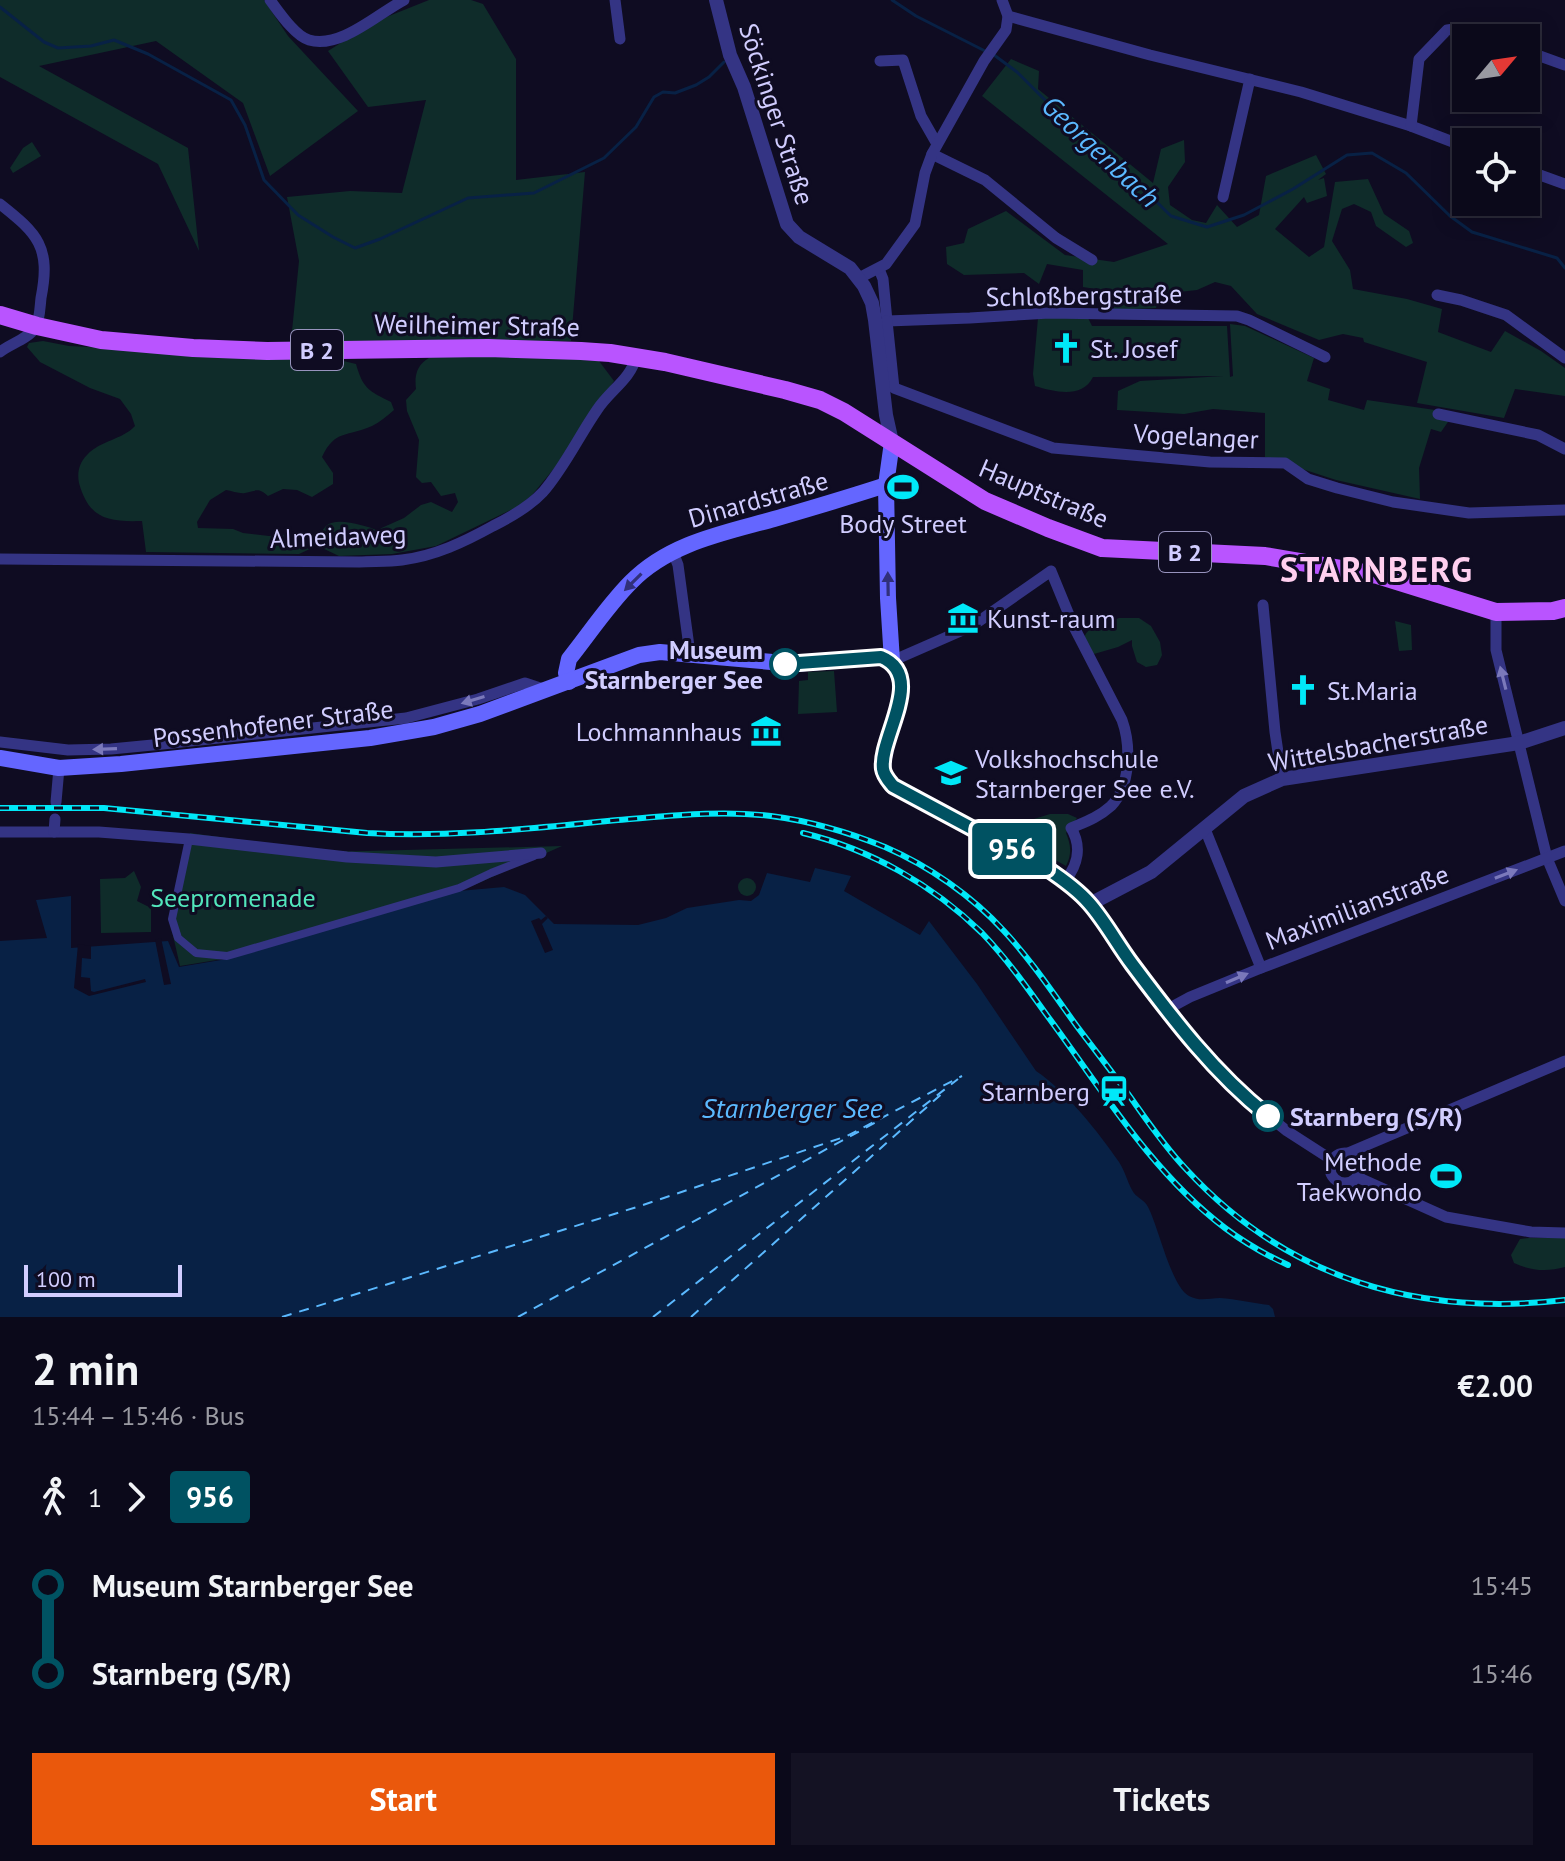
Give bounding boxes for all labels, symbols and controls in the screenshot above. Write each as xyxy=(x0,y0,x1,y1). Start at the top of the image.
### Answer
street label: Söckinger Straße xyxy=(732,19,822,209)
north arrow xyxy=(1452,24,1540,112)
map controls xyxy=(1452,24,1540,216)
water label: Georgenbach xyxy=(1034,87,1168,215)
button: locate xyxy=(1452,128,1540,216)
street label: Schloßbergstraße xyxy=(985,277,1183,313)
street label: Weilheimer Straße xyxy=(374,307,580,343)
road number: B 2 xyxy=(291,330,343,370)
church icon: St. Josef xyxy=(1049,331,1083,365)
place label: St. Josef xyxy=(1090,332,1179,365)
street label: Vogelanger xyxy=(1132,416,1259,456)
street label: Hauptstraße xyxy=(974,451,1114,535)
street label: Dinardstraße xyxy=(684,463,832,535)
sports icon: Body Street xyxy=(886,470,920,504)
place label: Body Street xyxy=(839,507,967,540)
street label: Almeidaweg xyxy=(269,517,407,555)
road number: B 2 xyxy=(1159,532,1211,572)
district label: STARNBERG xyxy=(1280,547,1474,591)
one-way arrow xyxy=(881,571,894,596)
one-way arrow xyxy=(624,572,643,591)
museum icon: Kunst-raum xyxy=(946,601,980,635)
place label: Kunst-raum xyxy=(987,602,1116,635)
place label: Museum Starnberger See xyxy=(585,633,763,696)
marker: Museum Starnberger See xyxy=(770,649,800,679)
one-way arrow xyxy=(1497,665,1509,690)
church icon: St.Maria xyxy=(1286,673,1320,707)
place label: St.Maria xyxy=(1327,674,1418,707)
street label: Possenhofener Straße xyxy=(151,692,395,754)
one-way arrow xyxy=(460,695,484,707)
street label: Wittelsbacherstraße xyxy=(1266,707,1490,779)
museum icon: Lochmannhaus xyxy=(749,714,783,748)
place label: Lochmannhaus xyxy=(576,715,742,748)
one-way arrow xyxy=(92,742,117,755)
place label: Volkshochschule Starnberger See e.V. xyxy=(974,742,1195,805)
school or university icon: Volkshochschule Starnberger See e.V. xyxy=(934,756,968,790)
line badge: 956 xyxy=(966,823,1058,875)
text: 956 xyxy=(988,830,1036,867)
street label: Maximilianstraße xyxy=(1261,857,1453,957)
one-way arrow xyxy=(1494,867,1518,880)
park label: Seepromenade xyxy=(150,881,316,914)
one-way arrow xyxy=(1225,971,1249,984)
station icon: Starnberg xyxy=(1097,1074,1131,1108)
place label: Starnberg xyxy=(981,1075,1090,1108)
water label: Starnberger See xyxy=(702,1089,882,1126)
place label: Starnberg (S/R) xyxy=(1290,1100,1463,1133)
marker: Starnberg (S/R) xyxy=(1253,1101,1283,1131)
place label: Methode Taekwondo xyxy=(1297,1145,1422,1208)
sports icon: Methode Taekwondo xyxy=(1429,1159,1463,1193)
scale bar xyxy=(24,1261,182,1297)
text: 100 m xyxy=(36,1265,96,1293)
text: 2 min xyxy=(32,1340,139,1397)
text: €2.00 xyxy=(1458,1366,1533,1405)
text: 15:44 – 15:46 · Bus xyxy=(32,1399,245,1432)
icon: walk xyxy=(32,1475,76,1519)
icon: forward xyxy=(114,1475,158,1519)
text: 956 xyxy=(186,1478,234,1515)
text: 1 xyxy=(88,1481,102,1514)
text: Museum Starnberger See xyxy=(92,1566,414,1605)
text: 15:45 xyxy=(1471,1569,1533,1602)
text: Starnberg (S/R) xyxy=(92,1654,291,1693)
text: 15:46 xyxy=(1471,1657,1533,1690)
button: Start xyxy=(32,1753,775,1845)
button: Tickets xyxy=(791,1753,1533,1845)

